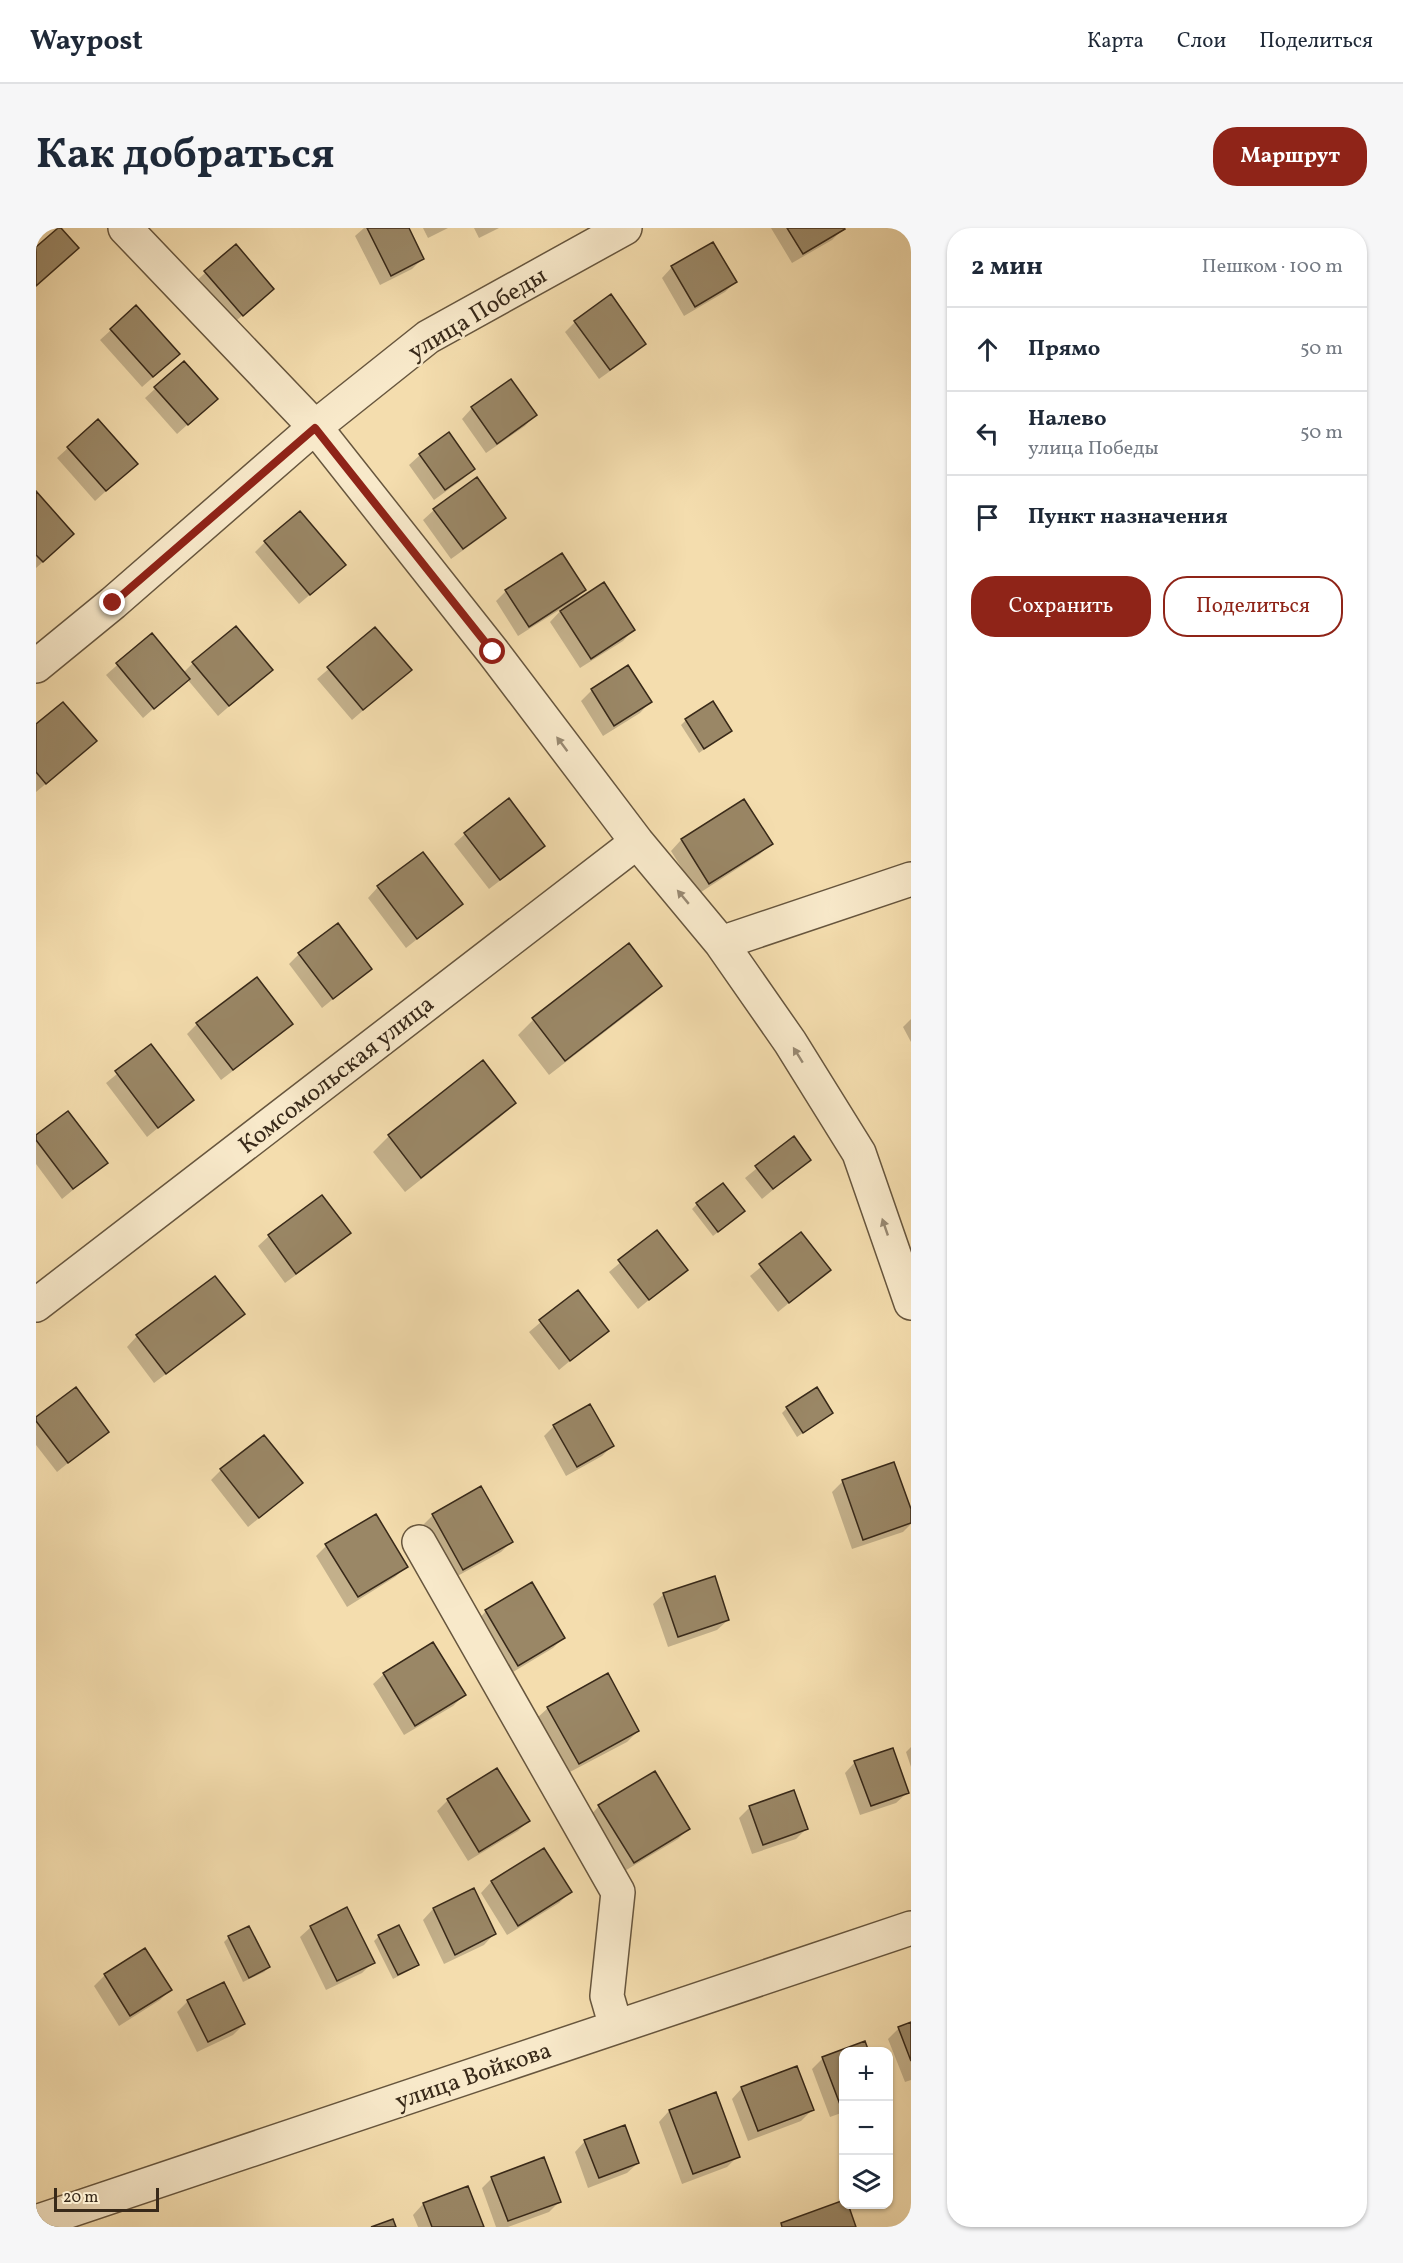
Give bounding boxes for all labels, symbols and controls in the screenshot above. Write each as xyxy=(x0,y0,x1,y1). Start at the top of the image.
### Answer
text: Waypost xyxy=(30,22,143,61)
text: Карта xyxy=(1087,27,1144,56)
text: Слои xyxy=(1177,27,1226,56)
text: Поделиться xyxy=(1259,27,1373,56)
text: Как добраться xyxy=(36,127,335,186)
button: Маршрут xyxy=(1213,127,1367,186)
text: 2 мин xyxy=(971,249,1043,285)
text: Пешком · 100 m xyxy=(1202,253,1343,281)
street label: улица Победы xyxy=(402,260,554,370)
icon: ahead xyxy=(971,333,1004,366)
text: Прямо xyxy=(1028,334,1100,365)
text: 50 m xyxy=(1300,335,1343,363)
text: Налево xyxy=(1028,404,1107,435)
icon: left xyxy=(971,417,1004,450)
text: 50 m xyxy=(1300,419,1343,447)
text: улица Победы xyxy=(1028,435,1159,463)
icon: arrive xyxy=(971,501,1004,534)
text: Пункт назначения xyxy=(1028,502,1228,533)
button: Сохранить xyxy=(971,576,1151,637)
button: Поделиться xyxy=(1163,576,1343,637)
route end xyxy=(99,589,125,615)
route start xyxy=(479,638,505,664)
one-way arrow xyxy=(557,736,569,751)
one-way arrow xyxy=(676,889,689,905)
street label: Комсомольская улица xyxy=(232,988,442,1163)
one-way arrow xyxy=(792,1046,803,1063)
one-way arrow xyxy=(880,1218,889,1236)
street label: улица Войкова xyxy=(391,2034,556,2120)
map controls xyxy=(839,2047,893,2209)
button: + xyxy=(839,2047,893,2101)
button: − xyxy=(839,2101,893,2155)
button: layers xyxy=(839,2155,893,2209)
scale bar xyxy=(54,2185,159,2212)
text: 20 m xyxy=(63,2187,98,2209)

